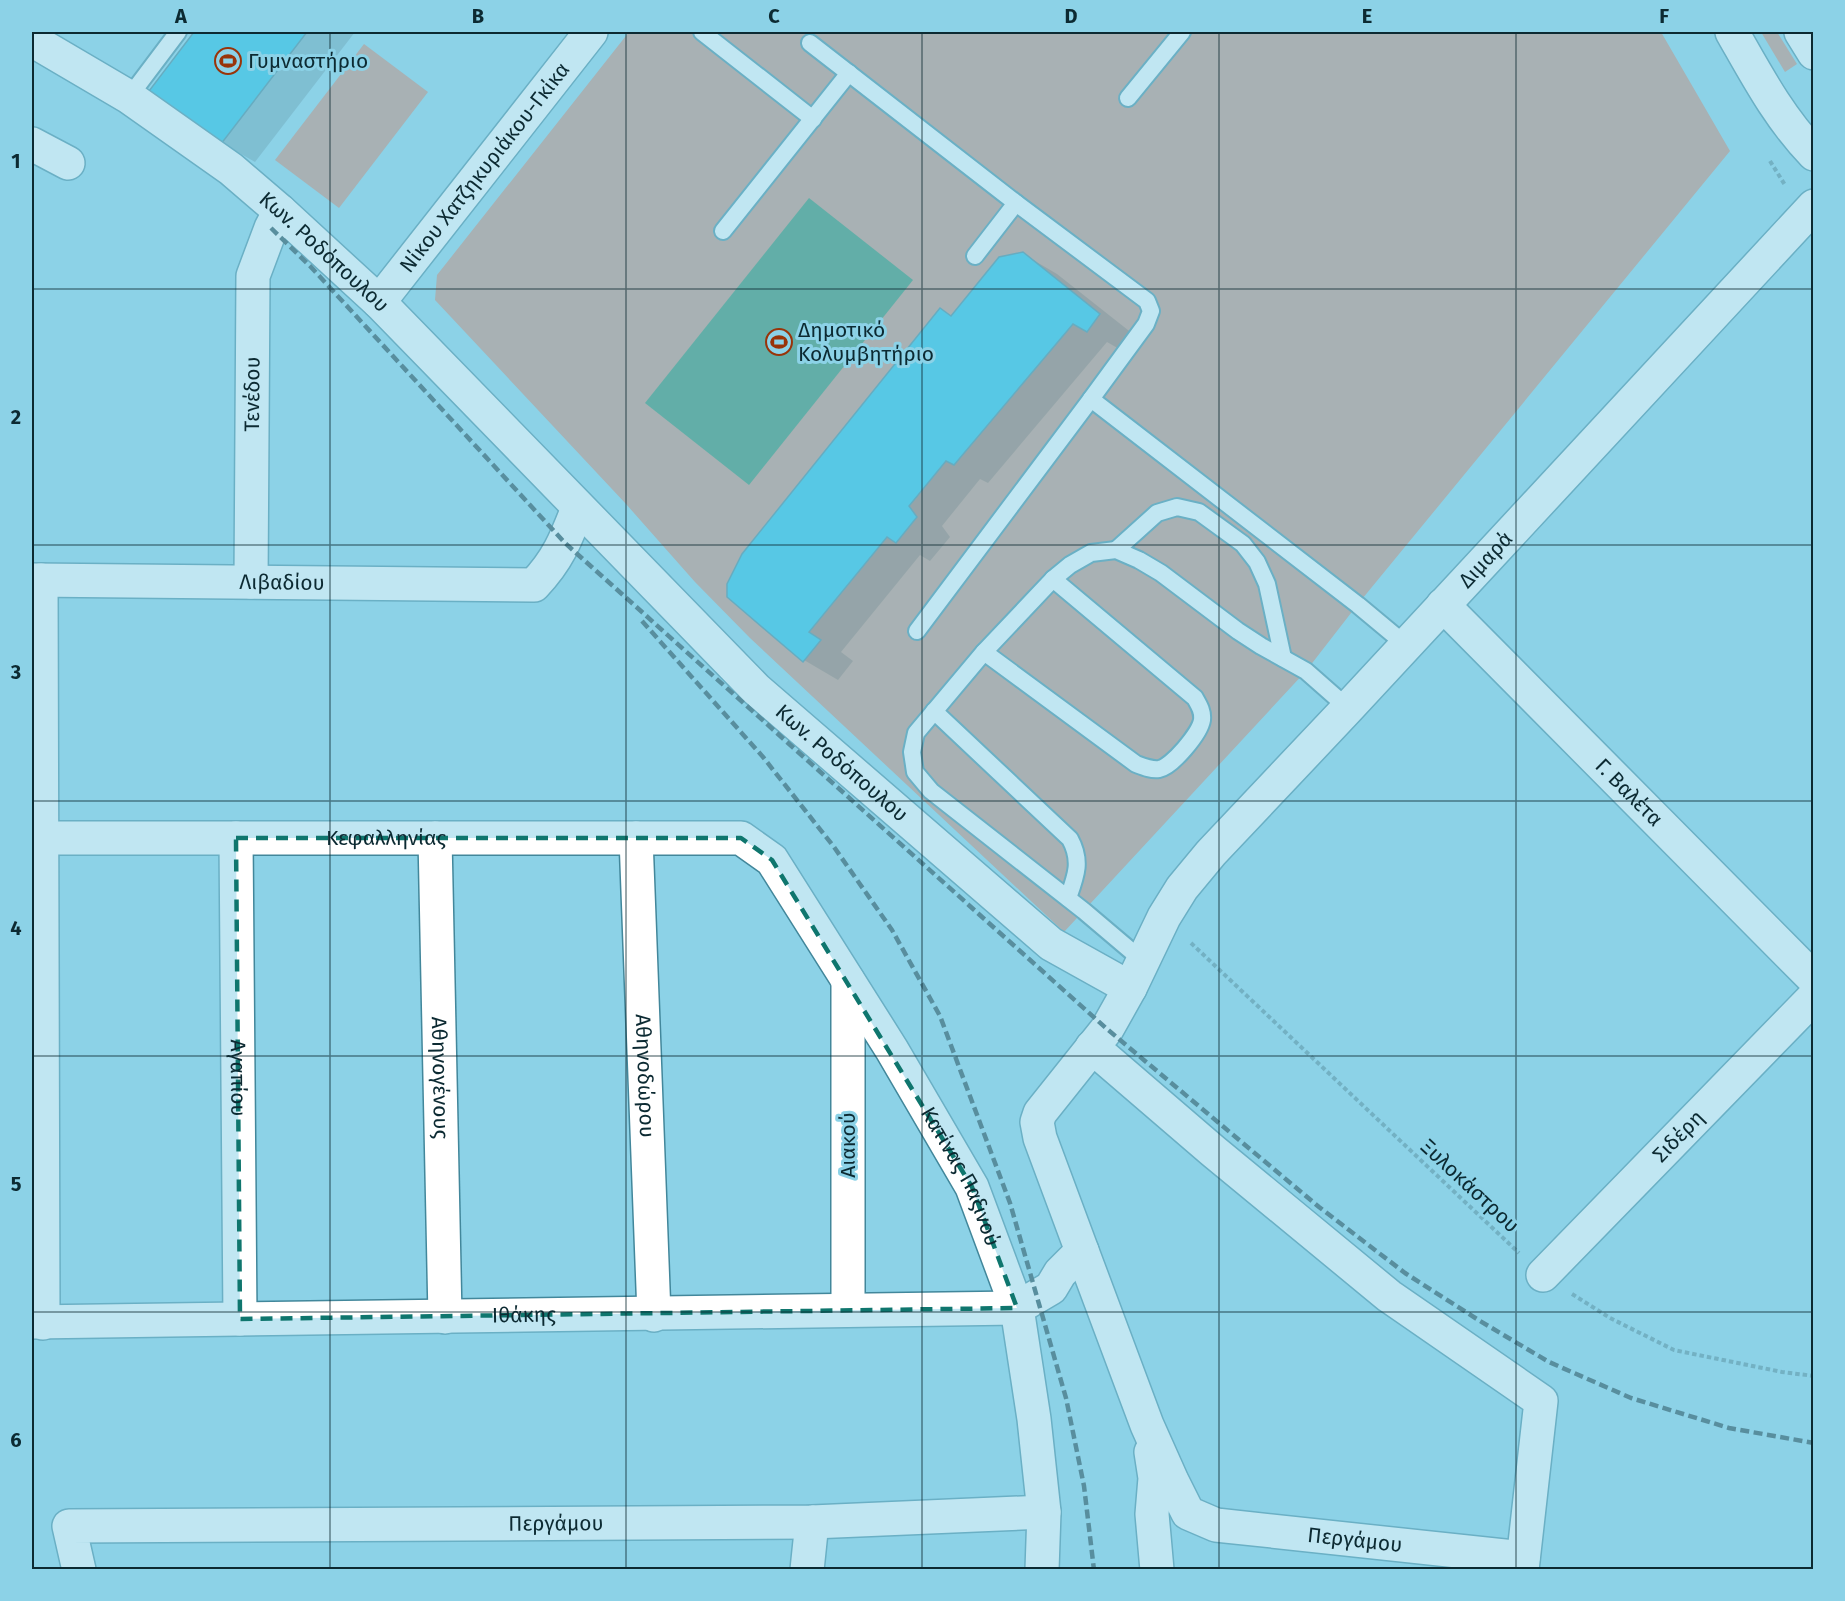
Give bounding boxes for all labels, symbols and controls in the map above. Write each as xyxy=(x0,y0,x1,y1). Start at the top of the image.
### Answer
text: A xyxy=(174,4,188,28)
text: B xyxy=(472,4,484,28)
text: C xyxy=(768,4,780,28)
text: D xyxy=(1064,4,1078,28)
text: E xyxy=(1362,4,1372,28)
text: F xyxy=(1659,4,1669,28)
sports icon: Γυμναστήριο xyxy=(213,46,243,76)
place label: Γυμναστήριο xyxy=(248,48,368,74)
street label: Νίκου Χατζηκυριάκου-Γκίκα xyxy=(394,57,575,278)
text: 1 xyxy=(11,149,21,173)
street label: Κων. Ροδόπουλου xyxy=(254,186,395,318)
place label: Δημοτικό Κολυμβητήριο xyxy=(798,317,934,367)
sports icon: Δημοτικό Κολυμβητήριο xyxy=(764,327,794,357)
street label: Τενέδου xyxy=(239,356,265,432)
text: 2 xyxy=(11,405,21,429)
street label: Διμαρά xyxy=(1453,526,1518,593)
street label: Λιβαδίου xyxy=(239,569,325,596)
text: 3 xyxy=(10,660,21,684)
street label: Κων. Ροδόπουλου xyxy=(770,699,913,828)
street label: Γ. Βαλέτα xyxy=(1590,753,1668,832)
street label: Κεφαλληνίας xyxy=(326,825,446,851)
text: 4 xyxy=(10,916,22,940)
street label: Αθηνοδώρου xyxy=(630,1014,660,1138)
street label: Αθηνογένους xyxy=(426,1016,454,1140)
street label: Αγαπίου xyxy=(225,1039,251,1117)
street label: Κατίνας Παξινού xyxy=(915,1102,1006,1249)
street label: Σιδέρη xyxy=(1647,1105,1710,1168)
street label: Αιακού xyxy=(835,1112,861,1178)
street label: Ξυλοκάστρου xyxy=(1415,1134,1525,1238)
text: 5 xyxy=(11,1172,22,1196)
street label: Ιθάκης xyxy=(492,1302,556,1328)
text: 6 xyxy=(10,1428,22,1452)
street label: Περγάμου xyxy=(508,1510,604,1537)
street label: Περγάμου xyxy=(1306,1522,1404,1558)

